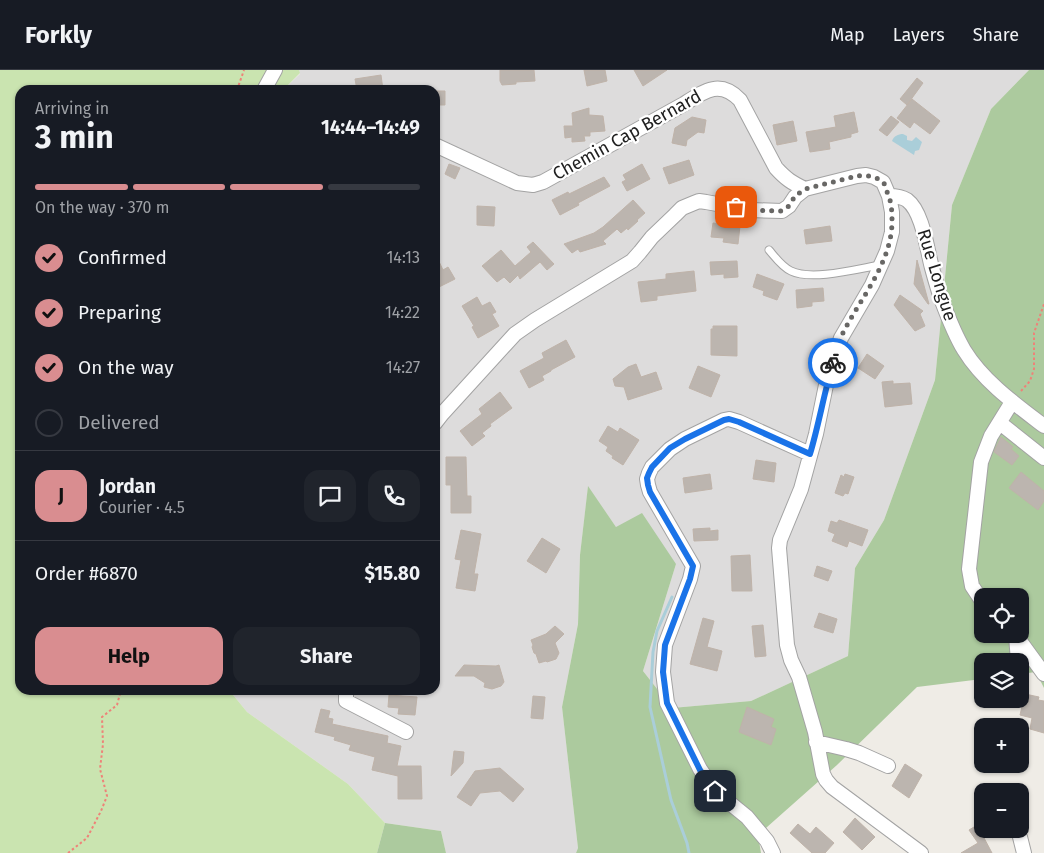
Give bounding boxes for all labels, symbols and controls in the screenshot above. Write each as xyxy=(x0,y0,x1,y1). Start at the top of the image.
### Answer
text: Forkly xyxy=(25,21,92,49)
text: Map xyxy=(830,24,865,46)
text: Layers xyxy=(893,24,945,46)
text: Share xyxy=(973,24,1019,46)
street label: Chemin Cap Bernard xyxy=(549,85,705,185)
text: Arriving in xyxy=(35,99,109,118)
text: 14:44–14:49 xyxy=(321,116,420,139)
text: 3 min xyxy=(35,118,114,156)
pin xyxy=(715,186,757,228)
icon: bag xyxy=(722,193,750,221)
text: On the way · 370 m xyxy=(35,198,169,217)
street label: Rue Longue xyxy=(913,226,961,324)
icon: check xyxy=(35,244,63,272)
text: Confirmed xyxy=(78,246,167,269)
text: 14:13 xyxy=(386,248,420,267)
icon: check xyxy=(35,299,63,327)
text: Preparing xyxy=(78,301,161,324)
text: 14:22 xyxy=(385,303,420,322)
courier xyxy=(808,338,858,388)
icon: bike xyxy=(819,349,847,377)
icon: check xyxy=(35,354,63,382)
text: On the way xyxy=(78,356,174,379)
text: 14:27 xyxy=(386,358,420,377)
text: Delivered xyxy=(78,411,160,434)
button: chat xyxy=(304,470,356,522)
button: phone xyxy=(368,470,420,522)
text: Jordan xyxy=(99,475,156,498)
text: J xyxy=(58,484,64,507)
text: Courier · 4.5 xyxy=(99,498,185,517)
text: Order #6870 xyxy=(35,562,138,585)
text: $15.80 xyxy=(365,562,420,585)
map controls xyxy=(974,588,1029,838)
button: locate xyxy=(974,588,1029,643)
button: Help xyxy=(35,627,223,685)
button: Share xyxy=(233,627,420,685)
button: layers xyxy=(974,653,1029,708)
button: + xyxy=(974,718,1029,773)
pin xyxy=(694,770,736,812)
icon: home xyxy=(701,777,729,805)
button: − xyxy=(974,783,1029,838)

